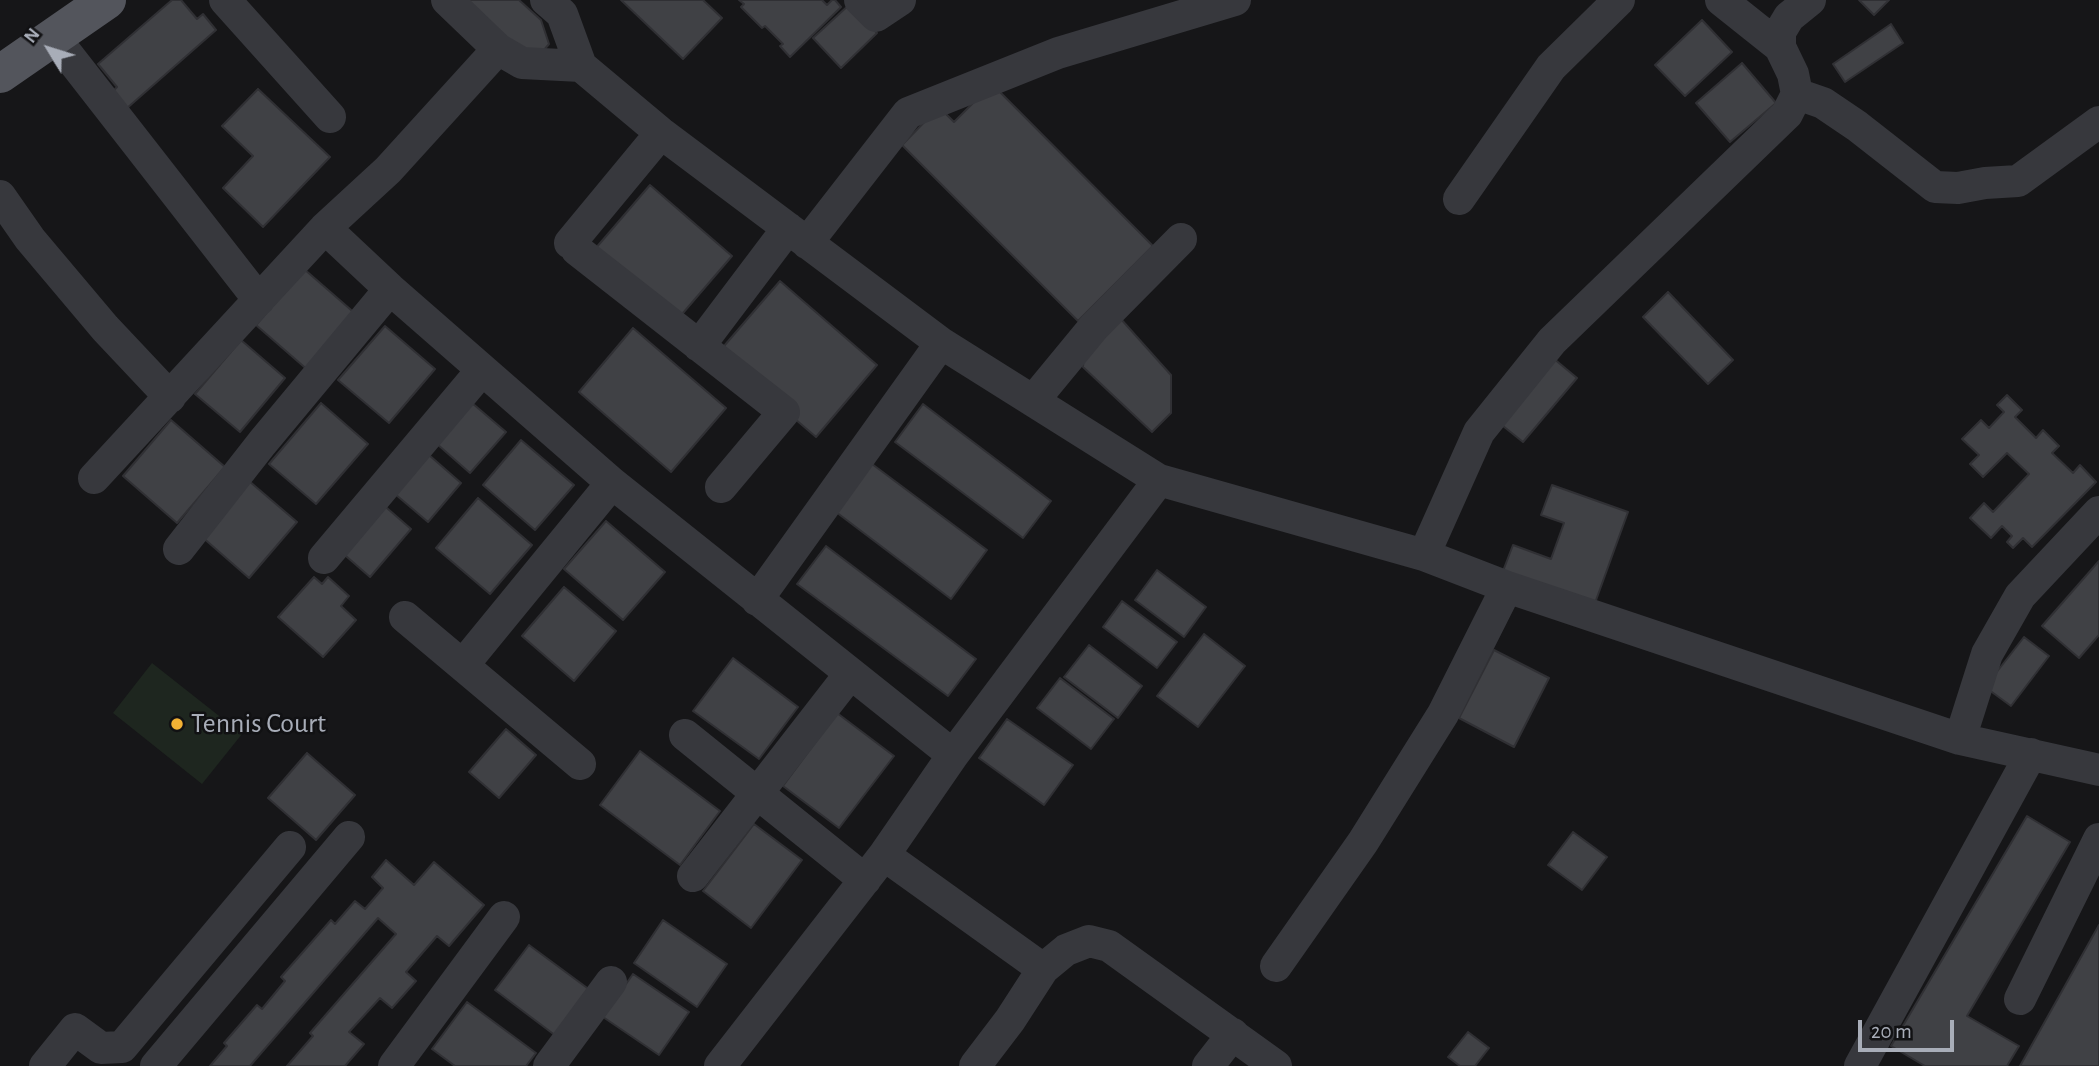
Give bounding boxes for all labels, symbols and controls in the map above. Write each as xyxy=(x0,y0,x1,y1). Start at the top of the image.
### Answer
north arrow xyxy=(14,14,84,84)
text: N xyxy=(21,25,44,47)
place label: Tennis Court xyxy=(191,707,326,741)
marker: Tennis Court xyxy=(169,716,185,732)
scale bar xyxy=(1861,1006,1957,1050)
text: 20 m xyxy=(1871,1021,1912,1042)

